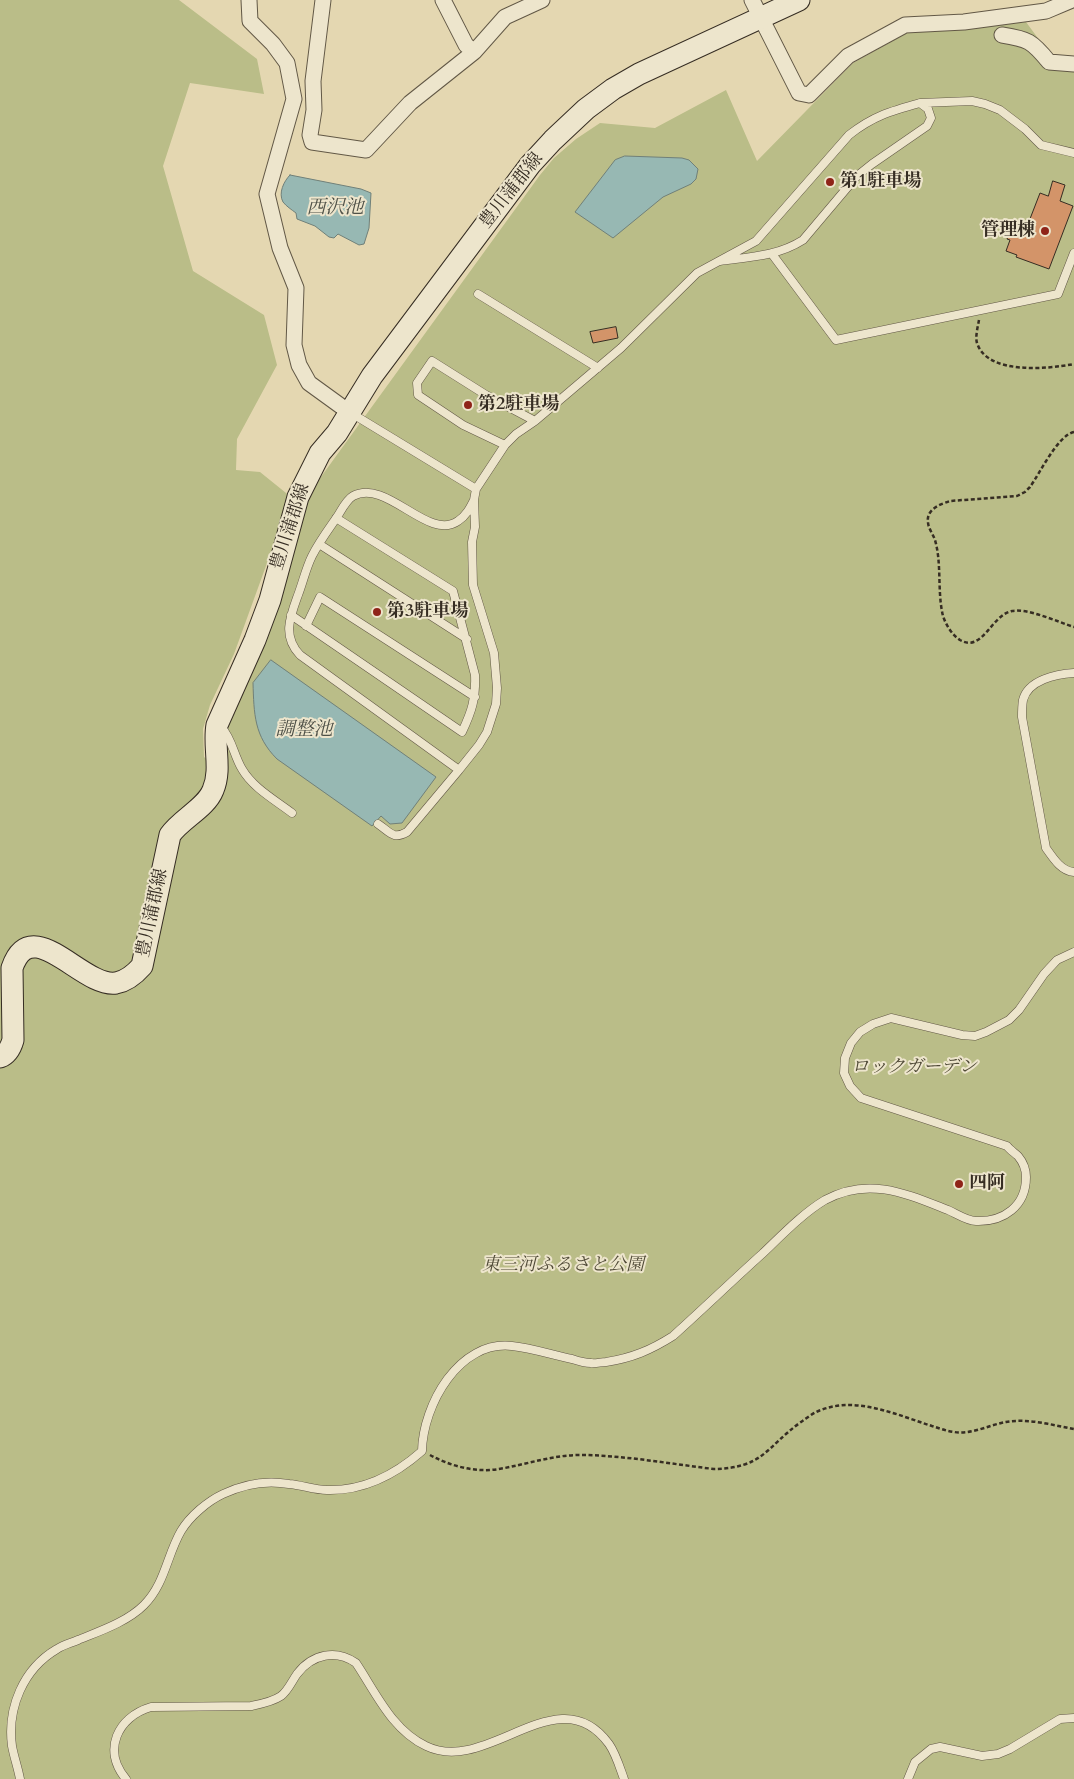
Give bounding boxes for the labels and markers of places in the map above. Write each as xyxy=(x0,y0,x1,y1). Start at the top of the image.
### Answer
place label: 第1駐車場 xyxy=(840,171,921,193)
marker: 第1駐車場 xyxy=(824,176,836,188)
place label: 管理棟 xyxy=(981,220,1035,242)
marker: 管理棟 xyxy=(1039,225,1051,237)
place label: 第2駐車場 xyxy=(478,394,559,416)
marker: 第2駐車場 xyxy=(462,399,474,411)
place label: 第3駐車場 xyxy=(387,601,468,623)
marker: 第3駐車場 xyxy=(371,606,383,618)
place label: 四阿 xyxy=(969,1173,1005,1195)
marker: 四阿 xyxy=(953,1178,965,1190)

